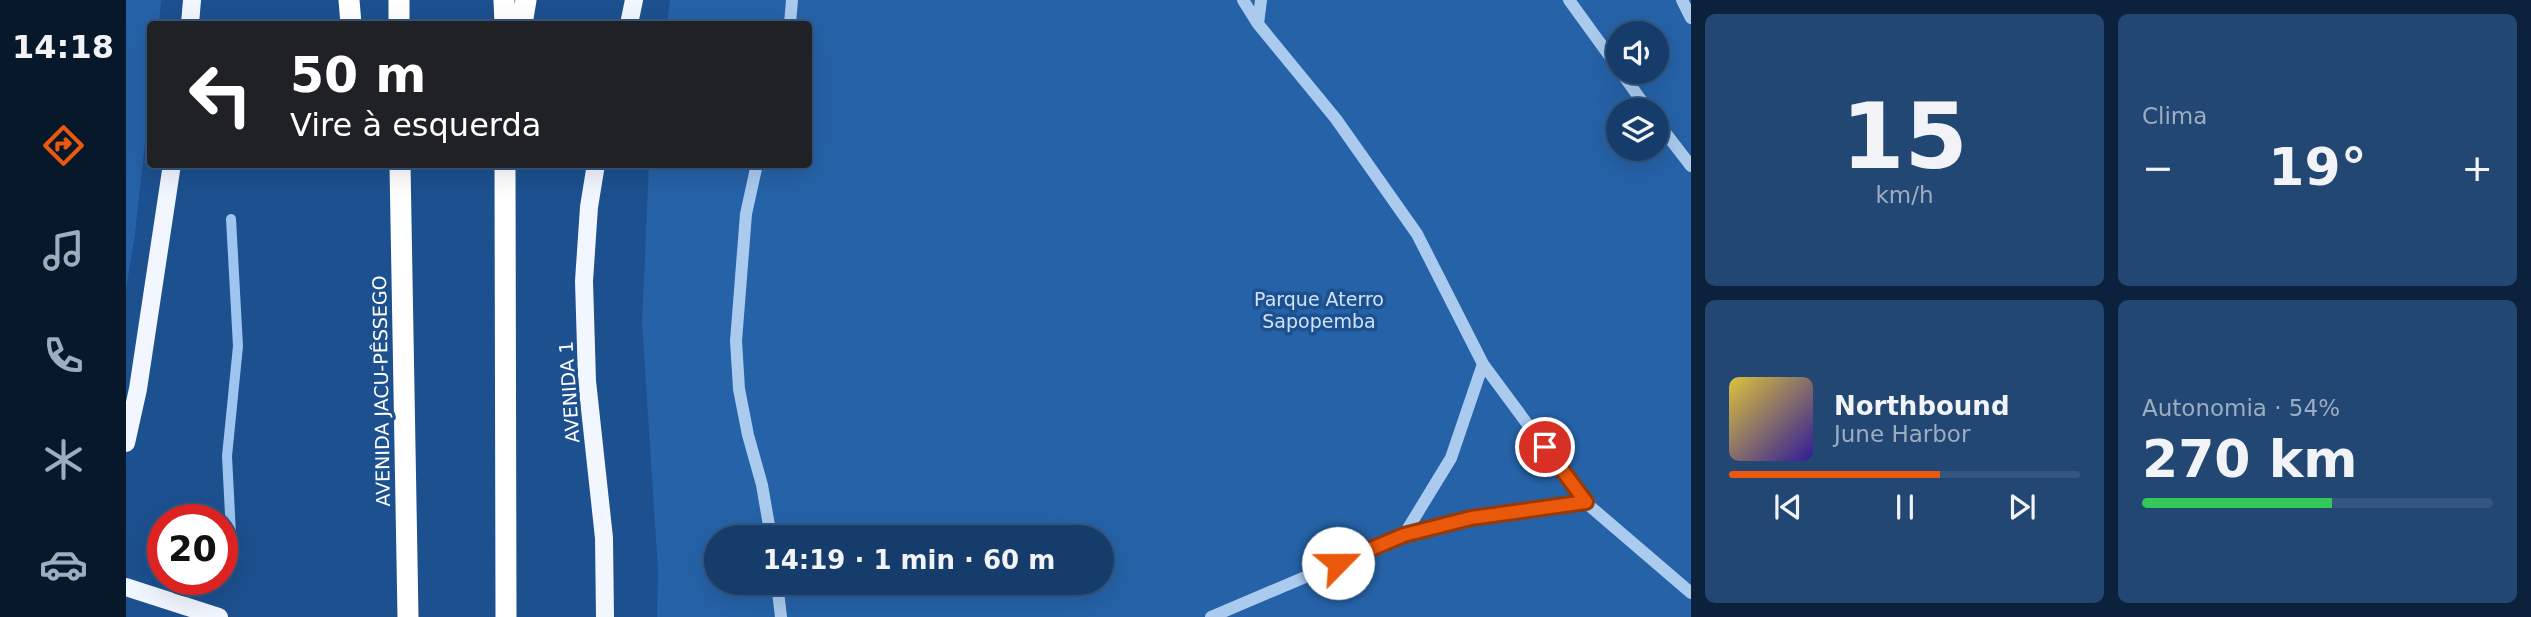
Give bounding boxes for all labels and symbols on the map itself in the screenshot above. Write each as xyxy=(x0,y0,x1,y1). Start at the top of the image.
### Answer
street label: AVENIDA JACU-PÊSSEGO xyxy=(368,275,394,507)
park label: Parque Aterro Sapopemba xyxy=(1254,288,1384,332)
street label: AVENIDA 1 xyxy=(554,340,584,444)
pin xyxy=(1515,417,1575,477)
speed limit sign: 20 xyxy=(147,504,238,595)
position arrow xyxy=(1301,526,1375,600)

